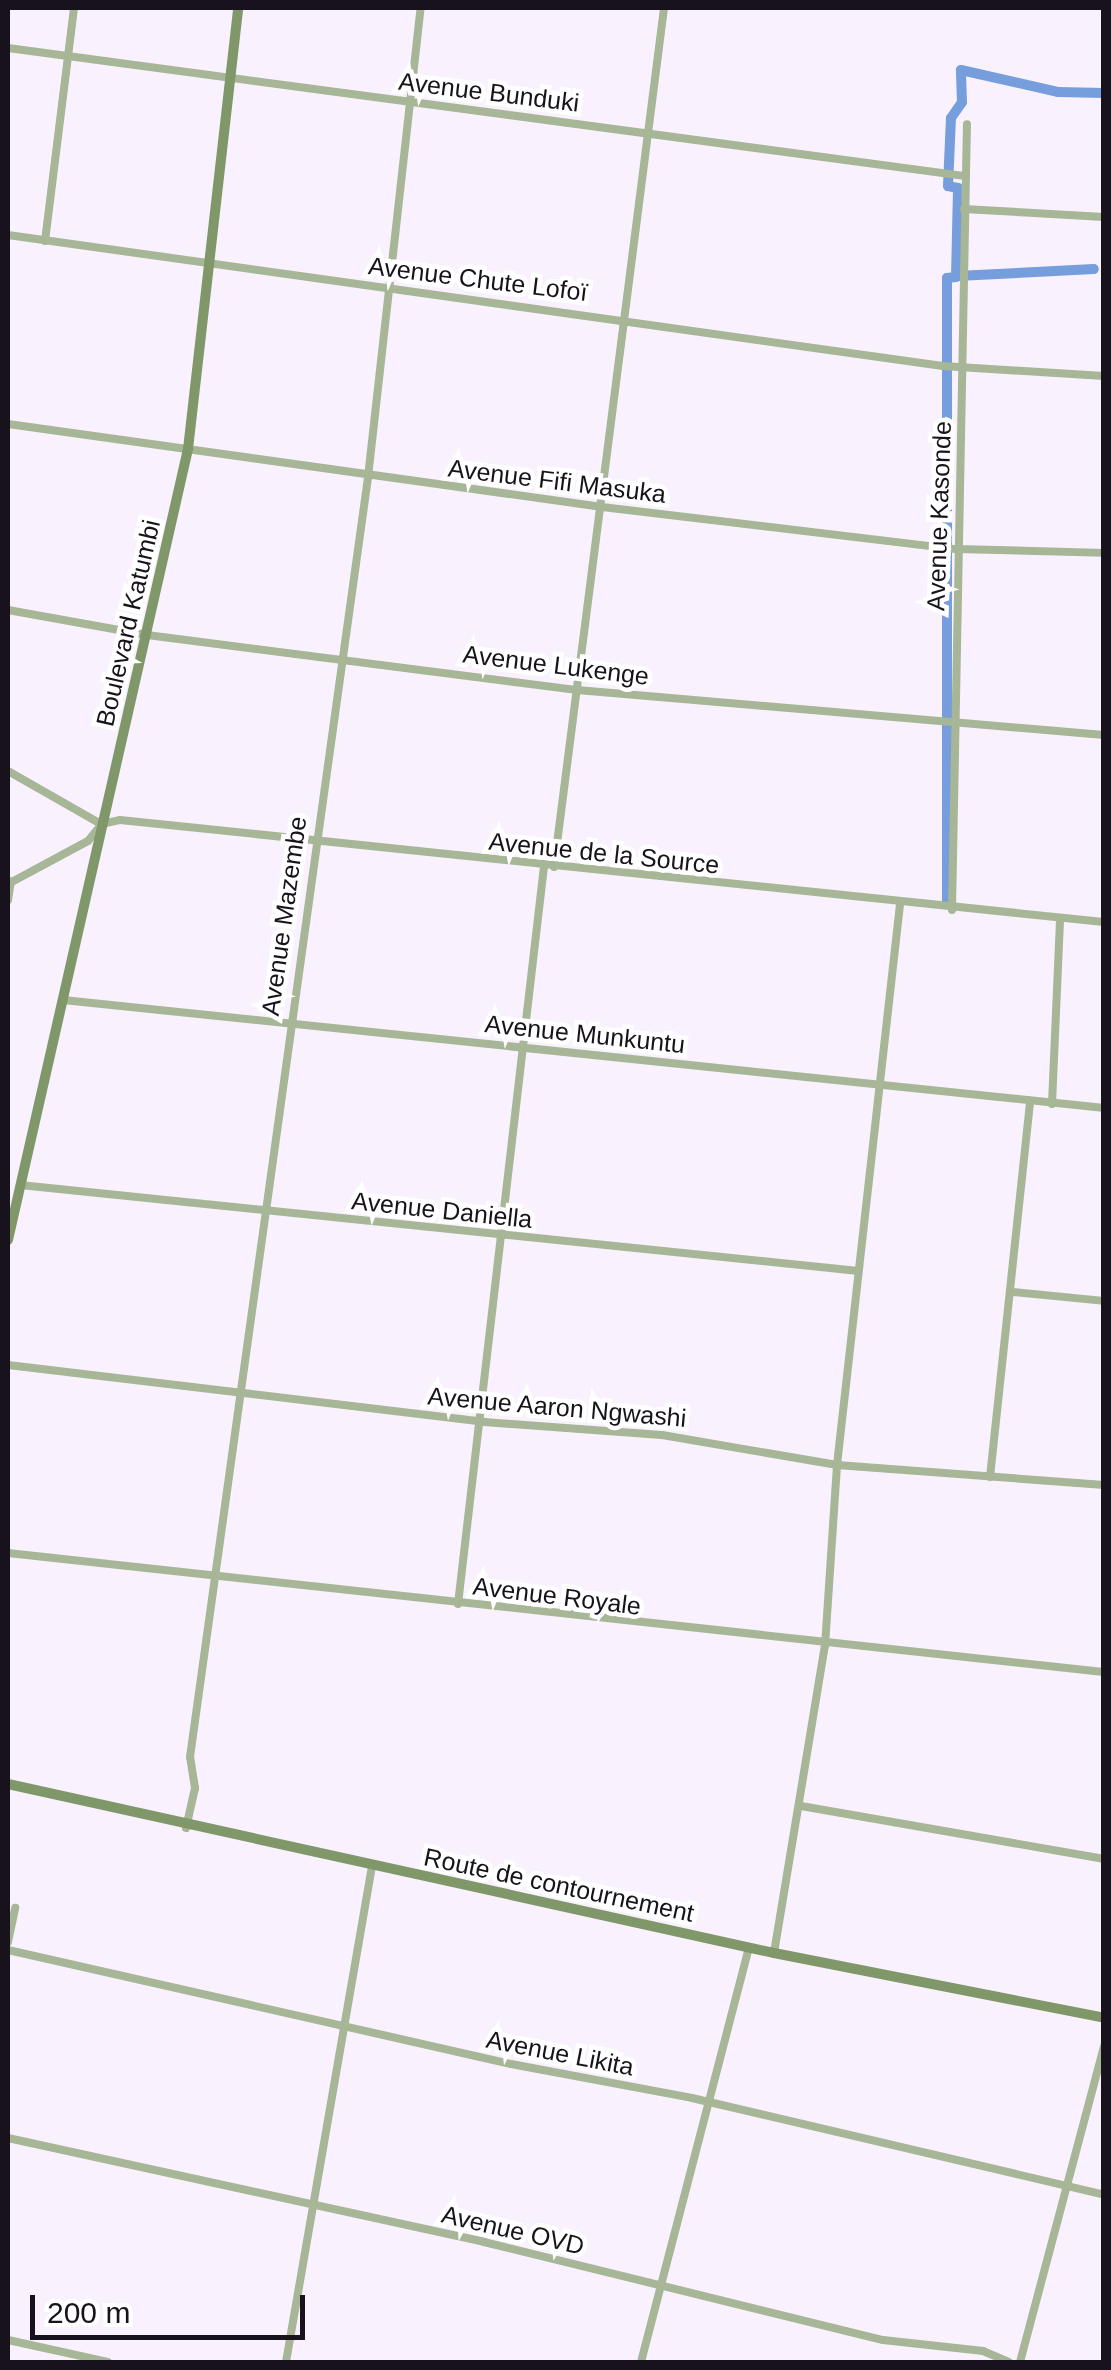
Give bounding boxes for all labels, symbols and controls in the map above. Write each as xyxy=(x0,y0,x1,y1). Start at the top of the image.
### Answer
street label: Avenue Bunduki xyxy=(397,66,581,118)
street label: Avenue Chute Lofoï xyxy=(367,251,589,307)
street label: Avenue Kasonde xyxy=(921,421,957,611)
street label: Avenue Fifi Masuka xyxy=(446,453,668,509)
street label: Boulevard Katumbi xyxy=(90,517,166,729)
street label: Avenue Lukenge xyxy=(461,639,651,691)
street label: Avenue Mazembe xyxy=(255,814,313,1018)
street label: Avenue de la Source xyxy=(487,826,721,880)
street label: Avenue Munkuntu xyxy=(483,1009,687,1059)
street label: Avenue Daniella xyxy=(350,1186,534,1234)
street label: Avenue Aaron Ngwashi xyxy=(426,1381,688,1433)
street label: Avenue Royale xyxy=(471,1571,643,1621)
street label: Route de contournement xyxy=(421,1842,697,1928)
street label: Avenue Likita xyxy=(484,2024,636,2082)
street label: Avenue OVD xyxy=(439,2199,587,2261)
scale bar xyxy=(35,2275,310,2337)
text: 200 m xyxy=(47,2296,130,2329)

